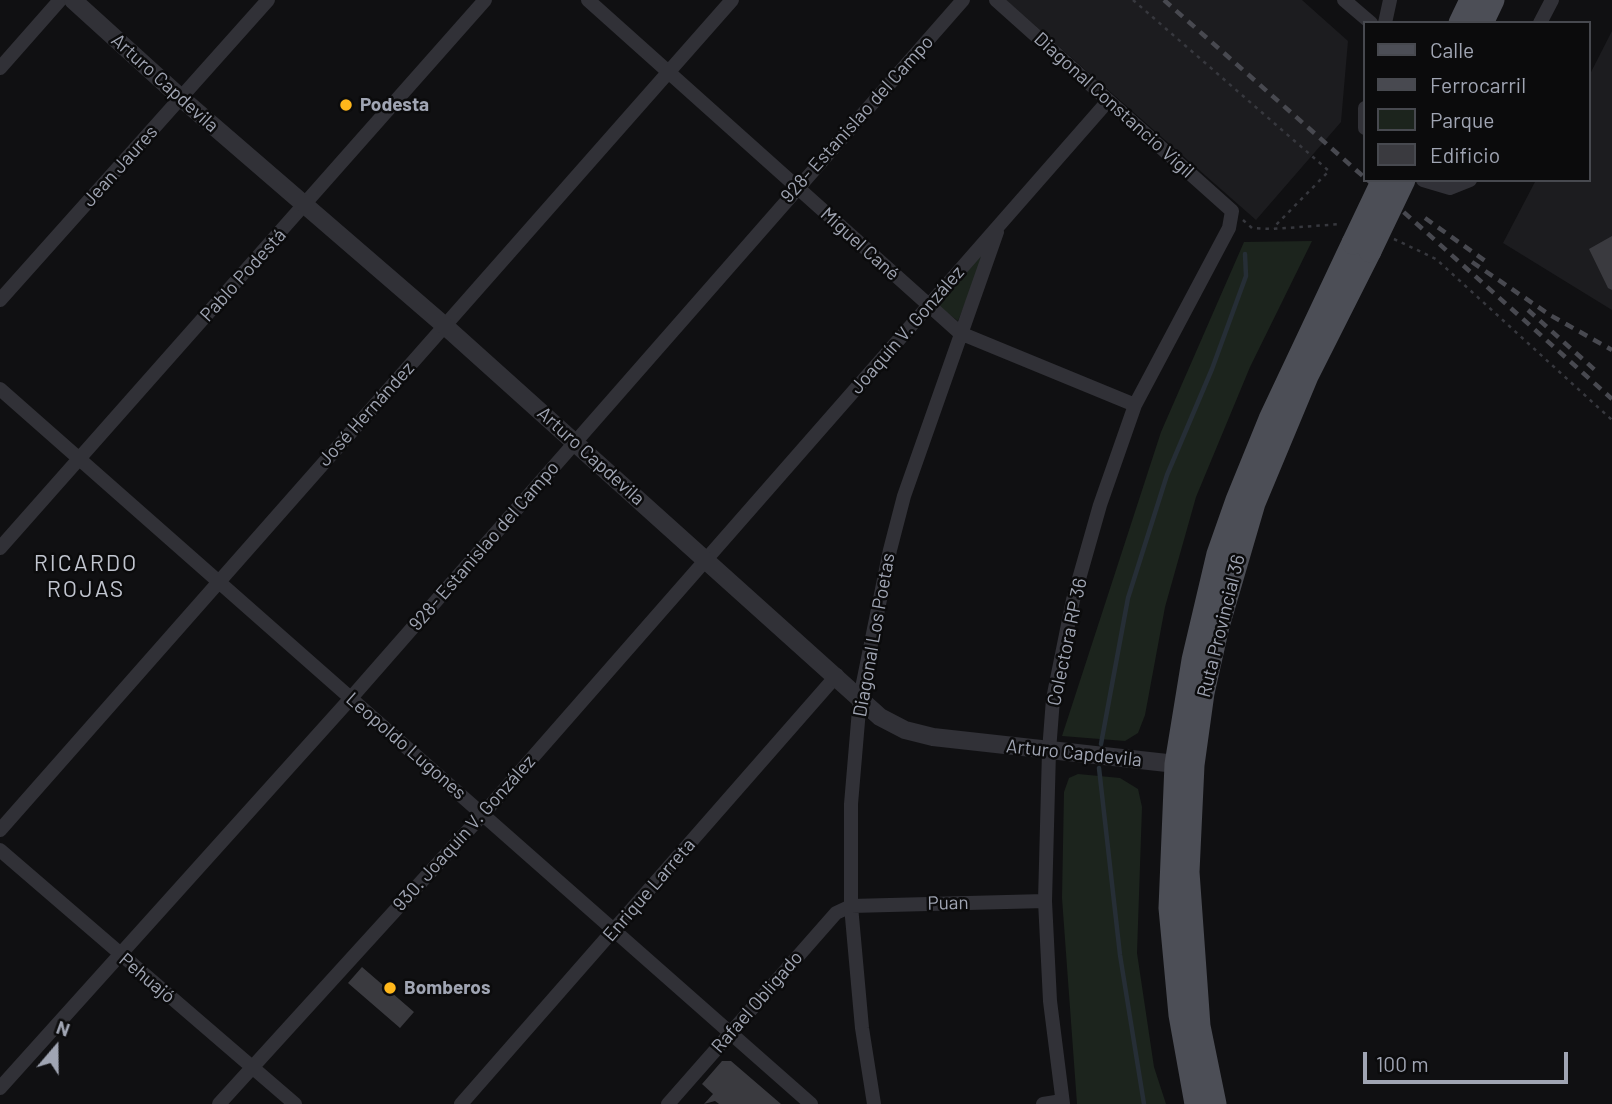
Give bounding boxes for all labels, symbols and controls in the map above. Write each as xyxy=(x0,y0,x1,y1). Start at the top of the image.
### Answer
legend xyxy=(1364,21,1591,182)
street label: Diagonal Constancio Vigil xyxy=(1029,27,1199,183)
street label: Arturo Capdevila xyxy=(107,29,223,137)
street label: 928- Estanislao del Campo xyxy=(776,31,938,207)
text: Calle xyxy=(1430,37,1474,62)
text: Ferrocarril xyxy=(1430,72,1526,97)
place label: Podesta xyxy=(360,94,429,116)
marker: Podesta xyxy=(338,97,354,113)
text: Parque xyxy=(1430,107,1495,132)
street label: Jean Jaures xyxy=(78,121,162,211)
text: Edificio xyxy=(1430,142,1500,167)
street label: Miguel Cané xyxy=(816,203,904,285)
street label: Pablo Podestá xyxy=(195,224,291,326)
street label: Joaquín V. González xyxy=(845,261,969,399)
street label: José Hernández xyxy=(313,357,419,471)
street label: Arturo Capdevila xyxy=(533,402,649,510)
street label: 928- Estanislao del Campo xyxy=(404,457,564,635)
district label: RICARDO ROJAS xyxy=(35,549,137,603)
street label: Diagonal Los Poetas xyxy=(848,551,900,719)
street label: Ruta Provincial 36 xyxy=(1192,552,1250,700)
street label: Colectora RP 36 xyxy=(1042,576,1092,708)
street label: Leopoldo Lugones xyxy=(341,688,471,804)
street label: Arturo Capdevila xyxy=(1005,735,1143,771)
street label: 930. Joaquín V. González xyxy=(388,750,540,916)
street label: Enrique Larreta xyxy=(598,834,700,946)
street label: Puan xyxy=(927,891,969,915)
street label: Rafael Obligado xyxy=(707,946,807,1058)
street label: Pehuajó xyxy=(114,948,180,1008)
place label: Bomberos xyxy=(404,977,490,999)
marker: Bomberos xyxy=(382,980,398,996)
north arrow xyxy=(21,1013,91,1083)
text: N xyxy=(53,1015,73,1041)
scale bar xyxy=(1367,1038,1572,1082)
text: 100 m xyxy=(1376,1051,1429,1076)

